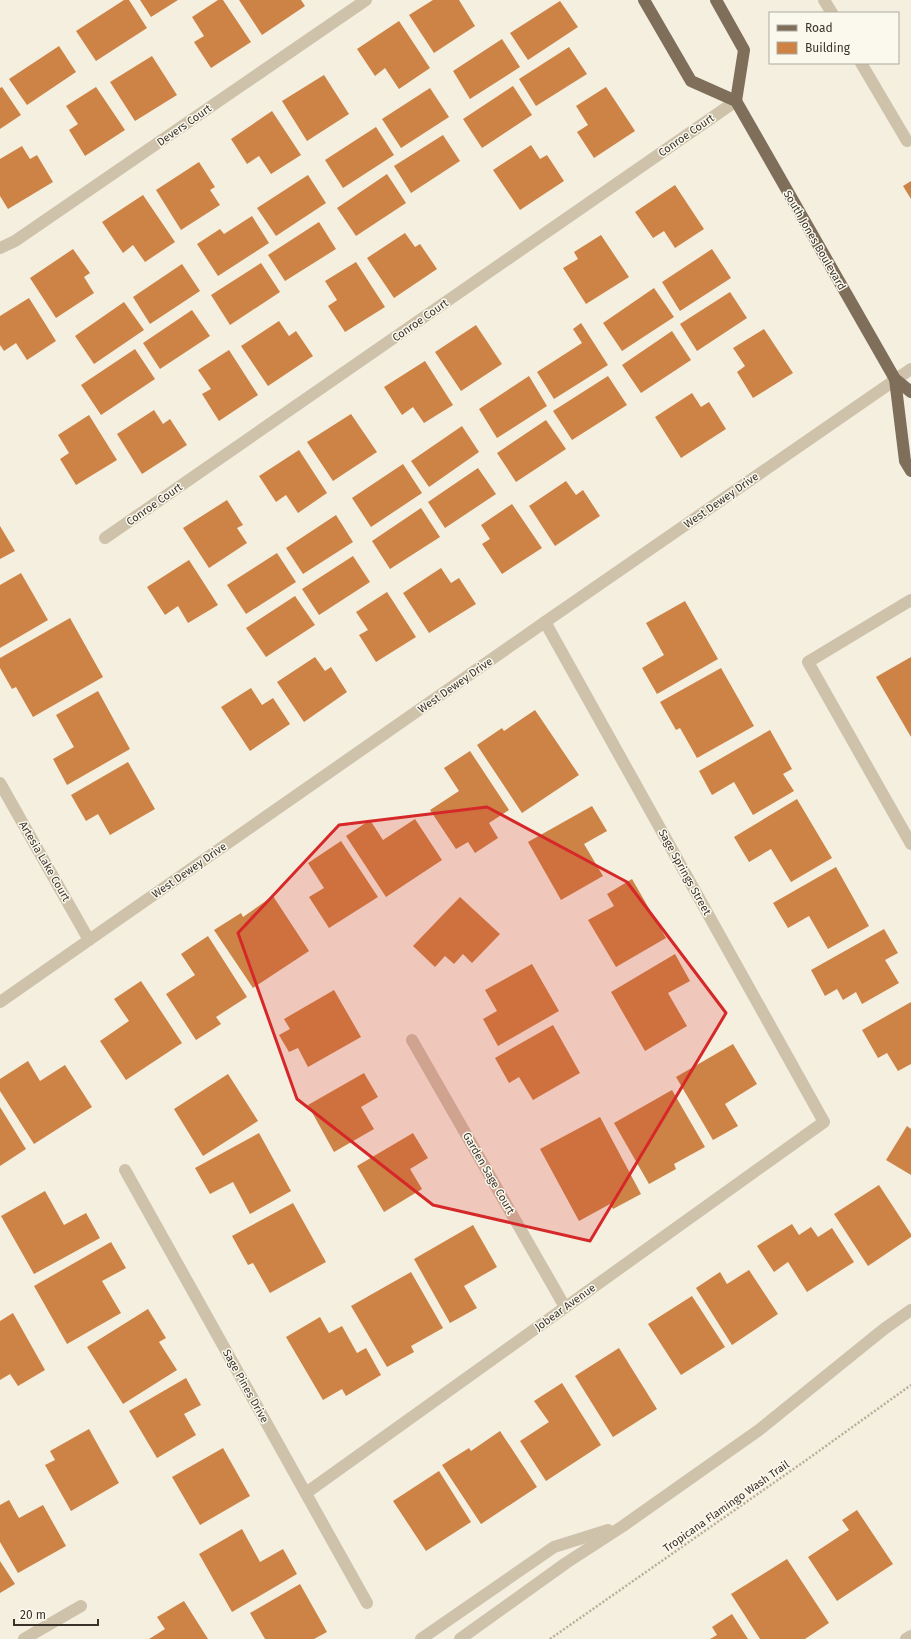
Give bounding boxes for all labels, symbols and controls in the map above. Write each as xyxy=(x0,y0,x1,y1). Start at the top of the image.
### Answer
legend xyxy=(769,12,899,64)
text: Road xyxy=(805,21,833,35)
text: Building xyxy=(805,41,851,55)
street label: Devers Court xyxy=(155,102,214,149)
street label: Conroe Court xyxy=(656,111,717,159)
street label: South Jones Boulevard xyxy=(781,188,848,292)
street label: Conroe Court xyxy=(390,296,451,344)
street label: West Dewey Drive xyxy=(681,470,761,531)
street label: Conroe Court xyxy=(124,480,185,528)
street label: West Dewey Drive xyxy=(415,655,495,716)
street label: Artesia Lake Court xyxy=(16,819,73,904)
street label: Sage Springs Street xyxy=(656,827,714,917)
street label: West Dewey Drive xyxy=(149,840,229,901)
street label: Garden Sage Court xyxy=(460,1130,517,1216)
street label: Jobear Avenue xyxy=(532,1281,598,1334)
street label: Sage Pines Drive xyxy=(220,1347,271,1425)
street label: Tropicana Flamingo Wash Trail xyxy=(661,1458,792,1555)
scale bar xyxy=(14,1601,98,1627)
text: 20 m xyxy=(20,1608,46,1622)

